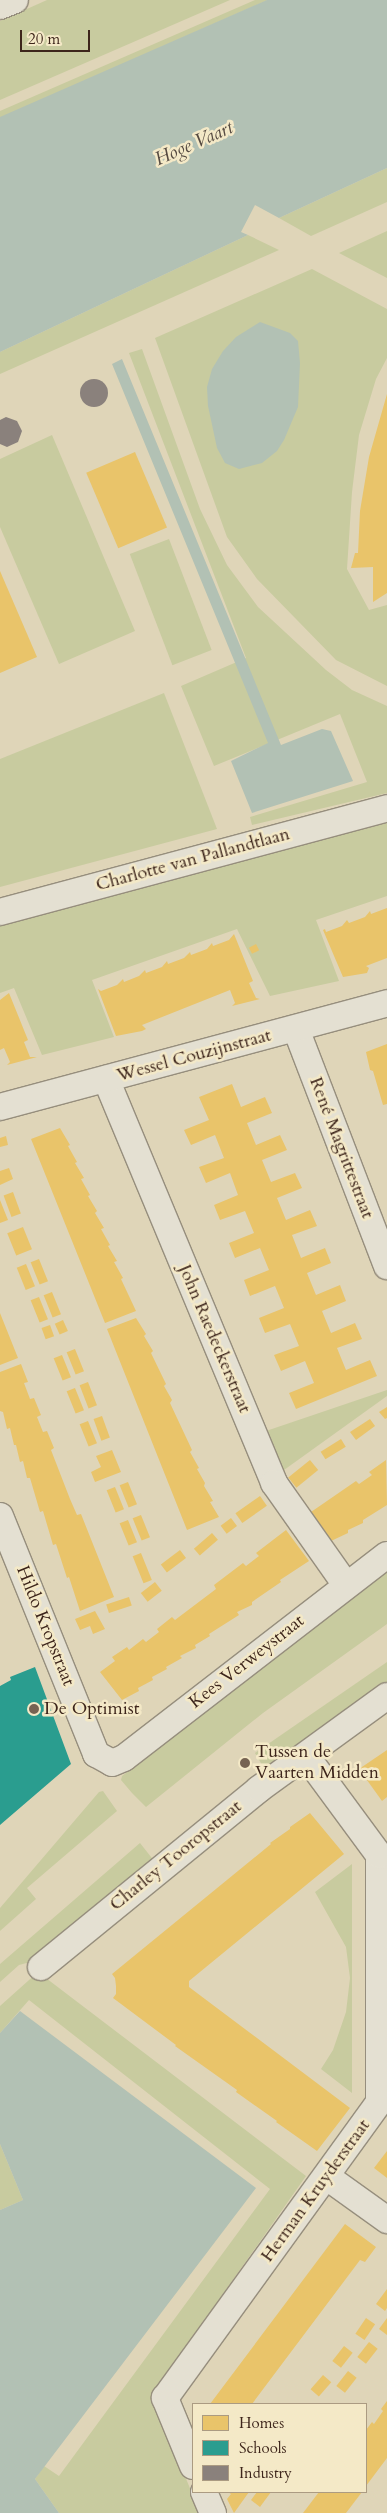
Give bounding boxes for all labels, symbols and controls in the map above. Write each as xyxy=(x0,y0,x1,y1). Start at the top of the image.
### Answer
scale bar xyxy=(22,20,92,52)
text: 20 m xyxy=(28,29,60,49)
water label: Hoge Vaart xyxy=(151,117,237,171)
street label: Charlotte van Pallandtlaan xyxy=(94,824,292,896)
street label: Wessel Couzijnstraat xyxy=(114,1025,274,1087)
street label: René Magrittestraat xyxy=(304,1074,378,1222)
street label: John Raedeckerstraat xyxy=(173,1262,255,1416)
street label: Hildo Kropstraat xyxy=(11,1563,79,1689)
street label: Kees Verweystraat xyxy=(185,1610,309,1714)
place label: De Optimist xyxy=(44,1698,140,1720)
marker: De Optimist xyxy=(28,1703,40,1715)
place label: Tussen de Vaarten Midden xyxy=(255,1742,379,1785)
marker: Tussen de Vaarten Midden xyxy=(239,1757,251,1769)
street label: Charley Tooropstraat xyxy=(106,1796,246,1916)
street label: Herman Kruyderstraat xyxy=(257,2115,375,2267)
legend xyxy=(192,2403,367,2493)
text: Homes xyxy=(239,2413,284,2433)
text: Schools xyxy=(239,2438,287,2458)
text: Industry xyxy=(239,2463,292,2483)

